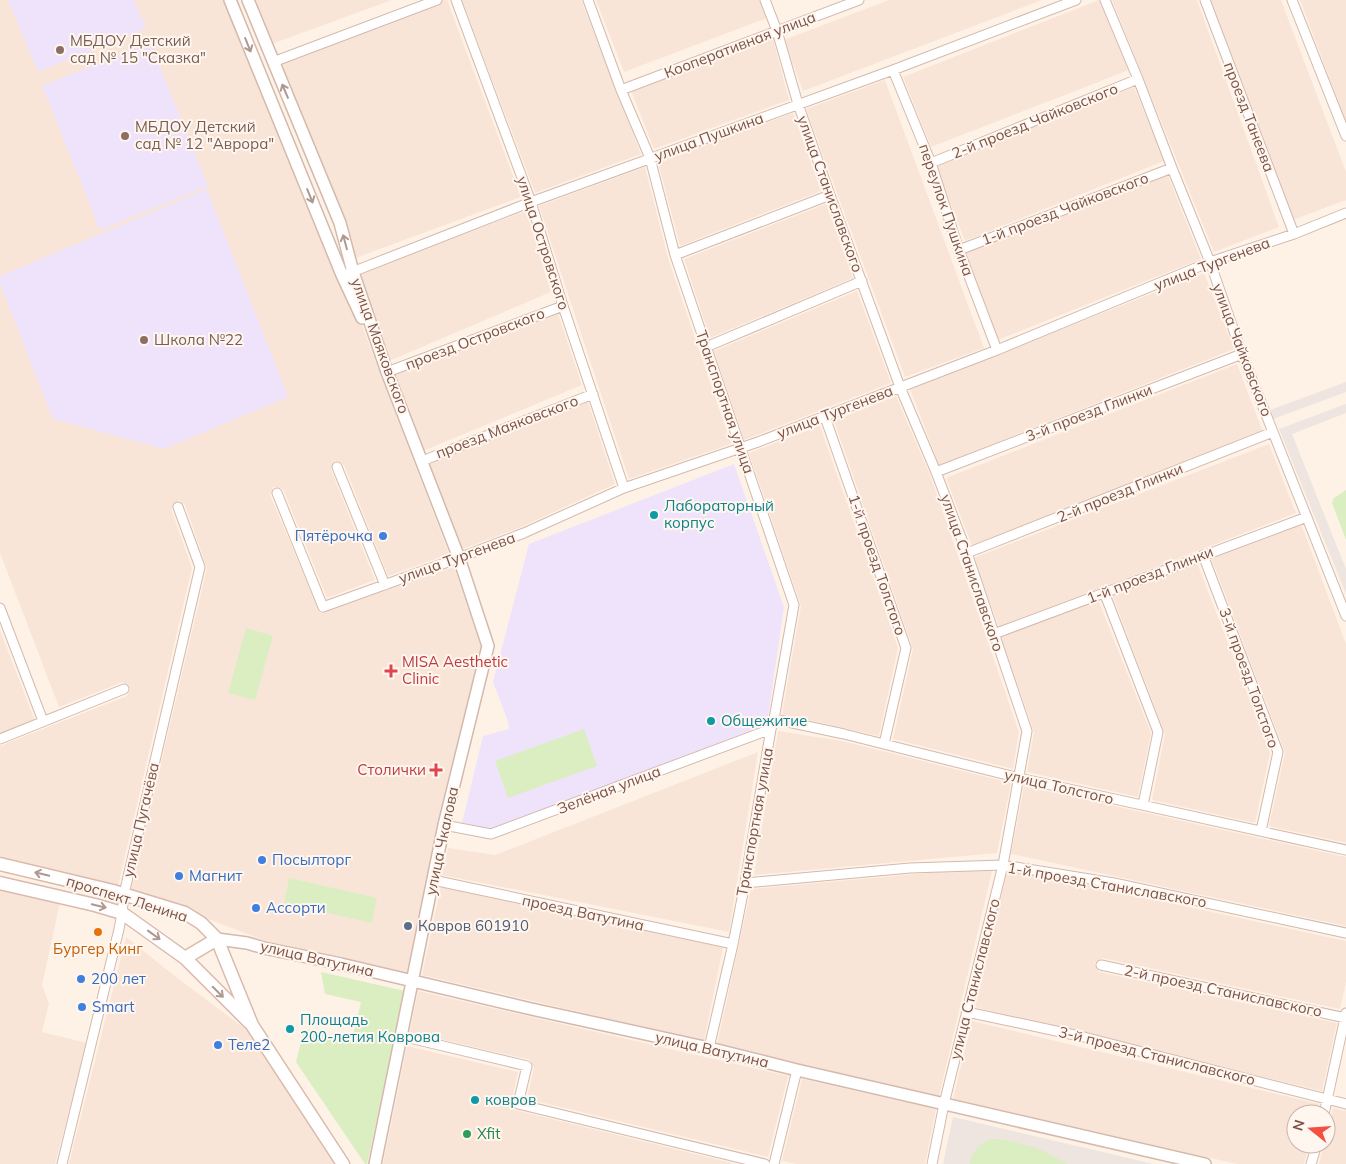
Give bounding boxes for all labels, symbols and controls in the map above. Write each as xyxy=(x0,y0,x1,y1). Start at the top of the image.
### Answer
street label: Кооперативная улица xyxy=(661,7,818,82)
place label: МБДОУ Детский сад № 15 "Сказка" xyxy=(70,31,206,67)
one-way arrow xyxy=(244,37,254,52)
marker: МБДОУ Детский сад № 15 "Сказка" xyxy=(54,44,66,56)
street label: проезд Танеева xyxy=(1220,59,1279,174)
street label: 2-й проезд Чайковского xyxy=(949,78,1121,163)
one-way arrow xyxy=(280,84,289,100)
street label: улица Пушкина xyxy=(652,108,766,165)
street label: улица Станиславского xyxy=(793,113,868,275)
place label: МБДОУ Детский сад № 12 "Аврора" xyxy=(135,117,274,153)
marker: МБДОУ Детский сад № 12 "Аврора" xyxy=(119,130,131,142)
street label: переулок Пушкина xyxy=(915,141,978,279)
street label: 1-й проезд Чайковского xyxy=(979,168,1151,249)
street label: улица Островского xyxy=(513,174,574,312)
one-way arrow xyxy=(305,188,315,203)
street label: улица Тургенева xyxy=(1151,233,1272,294)
one-way arrow xyxy=(340,235,349,251)
street label: улица Маяковского xyxy=(347,275,414,416)
street label: улица Чайковского xyxy=(1208,281,1277,419)
street label: проезд Островского xyxy=(402,303,547,374)
street label: Транспортная улица xyxy=(692,328,759,476)
place label: Школа №22 xyxy=(154,330,243,349)
marker: Школа №22 xyxy=(138,334,150,346)
street label: 3-й проезд Глинки xyxy=(1023,380,1155,445)
street label: улица Тургенева xyxy=(774,381,895,442)
street label: проезд Маяковского xyxy=(433,391,581,462)
street label: 2-й проезд Глинки xyxy=(1054,459,1186,526)
street label: 1-й проезд Толстого xyxy=(844,492,911,638)
street label: улица Станиславского xyxy=(937,492,1008,654)
place label: Лабораторный корпус xyxy=(664,496,774,532)
marker: Лабораторный корпус xyxy=(648,509,660,521)
place label: Пятёрочка xyxy=(295,526,373,545)
street label: улица Тургенева xyxy=(396,528,518,587)
marker: Пятёрочка xyxy=(377,530,389,542)
street label: 1-й проезд Глинки xyxy=(1084,542,1216,607)
street label: 3-й проезд Толстого xyxy=(1215,605,1284,751)
place label: MISA Aesthetic Clinic xyxy=(402,652,508,688)
marker: MISA Aesthetic Clinic xyxy=(384,664,398,678)
place label: Общежитие xyxy=(721,711,807,730)
marker: Общежитие xyxy=(705,715,717,727)
street label: Транспортная улица xyxy=(732,746,777,898)
place label: Столички xyxy=(357,760,426,779)
street label: улица Пугачёва xyxy=(118,761,163,879)
street label: Зелёная улица xyxy=(554,761,663,818)
marker: Столички xyxy=(430,764,442,776)
street label: улица Толстого xyxy=(1003,765,1116,808)
street label: улица Чкалова xyxy=(421,785,462,897)
place label: Посылторг xyxy=(272,850,351,869)
marker: Посылторг xyxy=(256,854,268,866)
street label: 1-й проезд Станиславского xyxy=(1006,858,1208,911)
place label: Магнит xyxy=(189,866,243,885)
one-way arrow xyxy=(35,869,51,878)
marker: Магнит xyxy=(173,870,185,882)
street label: проспект Ленина xyxy=(64,871,190,926)
street label: проезд Ватутина xyxy=(520,890,646,935)
street label: улица Станиславского xyxy=(945,896,1004,1061)
place label: Ассорти xyxy=(266,898,326,917)
one-way arrow xyxy=(90,902,106,911)
marker: Ассорти xyxy=(250,902,262,914)
place label: Ковров 601910 xyxy=(418,916,529,935)
marker: Ковров 601910 xyxy=(402,920,414,932)
marker: Бургер Кинг xyxy=(92,926,104,938)
one-way arrow xyxy=(146,930,160,941)
street label: улица Ватутина xyxy=(259,936,376,981)
place label: Бургер Кинг xyxy=(53,939,143,958)
street label: 2-й проезд Станиславского xyxy=(1122,960,1324,1021)
place label: 200 лет xyxy=(91,969,146,988)
marker: 200 лет xyxy=(75,973,87,985)
one-way arrow xyxy=(212,986,225,998)
place label: Smart xyxy=(92,997,135,1016)
marker: Smart xyxy=(76,1001,88,1013)
place label: Площадь 200-летия Коврова xyxy=(300,1010,440,1046)
street label: 3-й проезд Станиславского xyxy=(1057,1022,1257,1089)
marker: Площадь 200-летия Коврова xyxy=(284,1023,296,1035)
street label: улица Ватутина xyxy=(654,1027,771,1072)
place label: Теле2 xyxy=(228,1035,270,1054)
marker: Теле2 xyxy=(212,1039,224,1051)
place label: ковров xyxy=(485,1090,536,1109)
marker: ковров xyxy=(469,1094,481,1106)
north arrow xyxy=(1286,1104,1336,1154)
text: N xyxy=(1288,1118,1309,1133)
place label: Xfit xyxy=(477,1124,500,1143)
marker: Xfit xyxy=(461,1128,473,1140)

